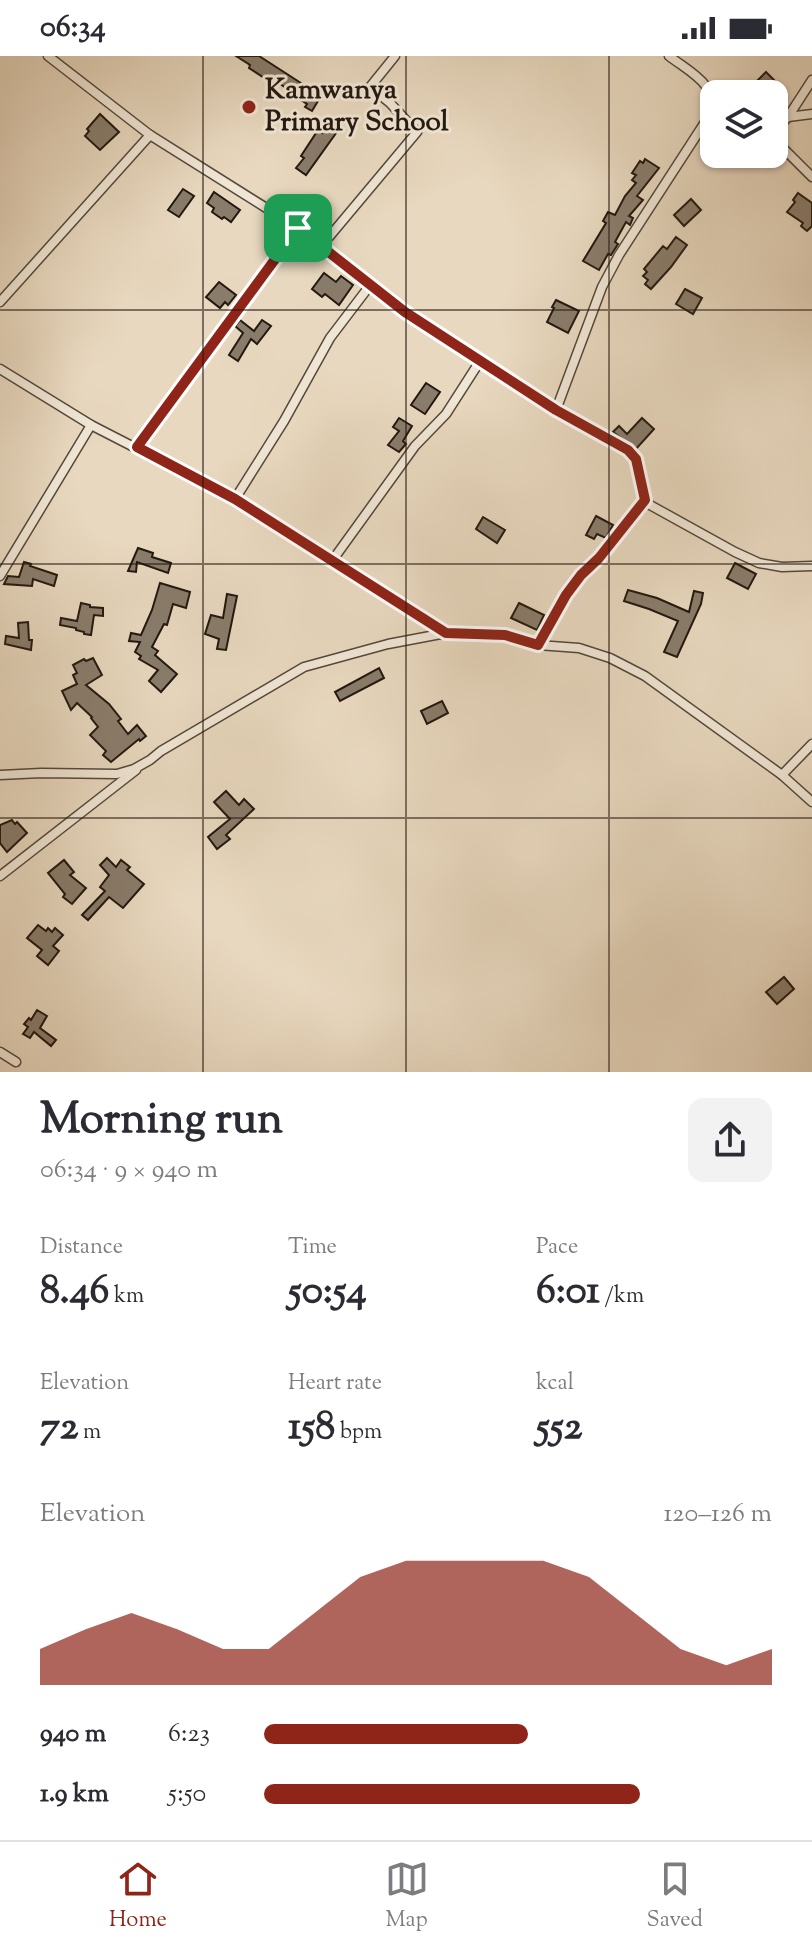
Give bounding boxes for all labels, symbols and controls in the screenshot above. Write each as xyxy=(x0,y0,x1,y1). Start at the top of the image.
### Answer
text: 06:34 xyxy=(40,7,106,50)
place label: Kamwanya Primary School xyxy=(265,71,449,143)
map controls xyxy=(700,80,788,168)
button: layers xyxy=(700,80,788,168)
marker: Kamwanya Primary School xyxy=(240,98,258,116)
pin xyxy=(264,194,332,262)
icon: arrive xyxy=(276,206,320,250)
text: Morning run xyxy=(40,1090,283,1153)
button: share xyxy=(688,1098,772,1182)
text: 06:34 · 9 × 940 m xyxy=(40,1152,218,1189)
text: Distance xyxy=(40,1232,123,1264)
text: Time xyxy=(288,1232,337,1264)
text: Pace xyxy=(536,1232,578,1264)
text: 8.46 xyxy=(40,1264,109,1321)
text: 50:54 xyxy=(288,1264,367,1321)
text: 6:01 xyxy=(536,1264,600,1321)
text: km xyxy=(109,1281,144,1313)
text: /km xyxy=(600,1281,644,1313)
text: Elevation xyxy=(40,1368,129,1400)
text: Heart rate xyxy=(288,1368,382,1400)
text: kcal xyxy=(536,1368,574,1400)
text: 72 xyxy=(40,1400,78,1457)
text: 158 xyxy=(288,1400,335,1457)
text: 552 xyxy=(536,1400,582,1457)
text: m xyxy=(78,1417,101,1449)
text: bpm xyxy=(335,1417,382,1449)
text: Elevation xyxy=(40,1496,145,1533)
text: 120–126 m xyxy=(664,1496,772,1533)
text: 940 m xyxy=(40,1716,106,1753)
text: 6:23 xyxy=(168,1716,210,1753)
text: 1.9 km xyxy=(40,1776,109,1813)
text: 5:50 xyxy=(168,1776,206,1813)
tab: Home xyxy=(109,1857,167,1937)
tab: Map xyxy=(385,1857,429,1937)
tab: Saved xyxy=(647,1857,703,1937)

